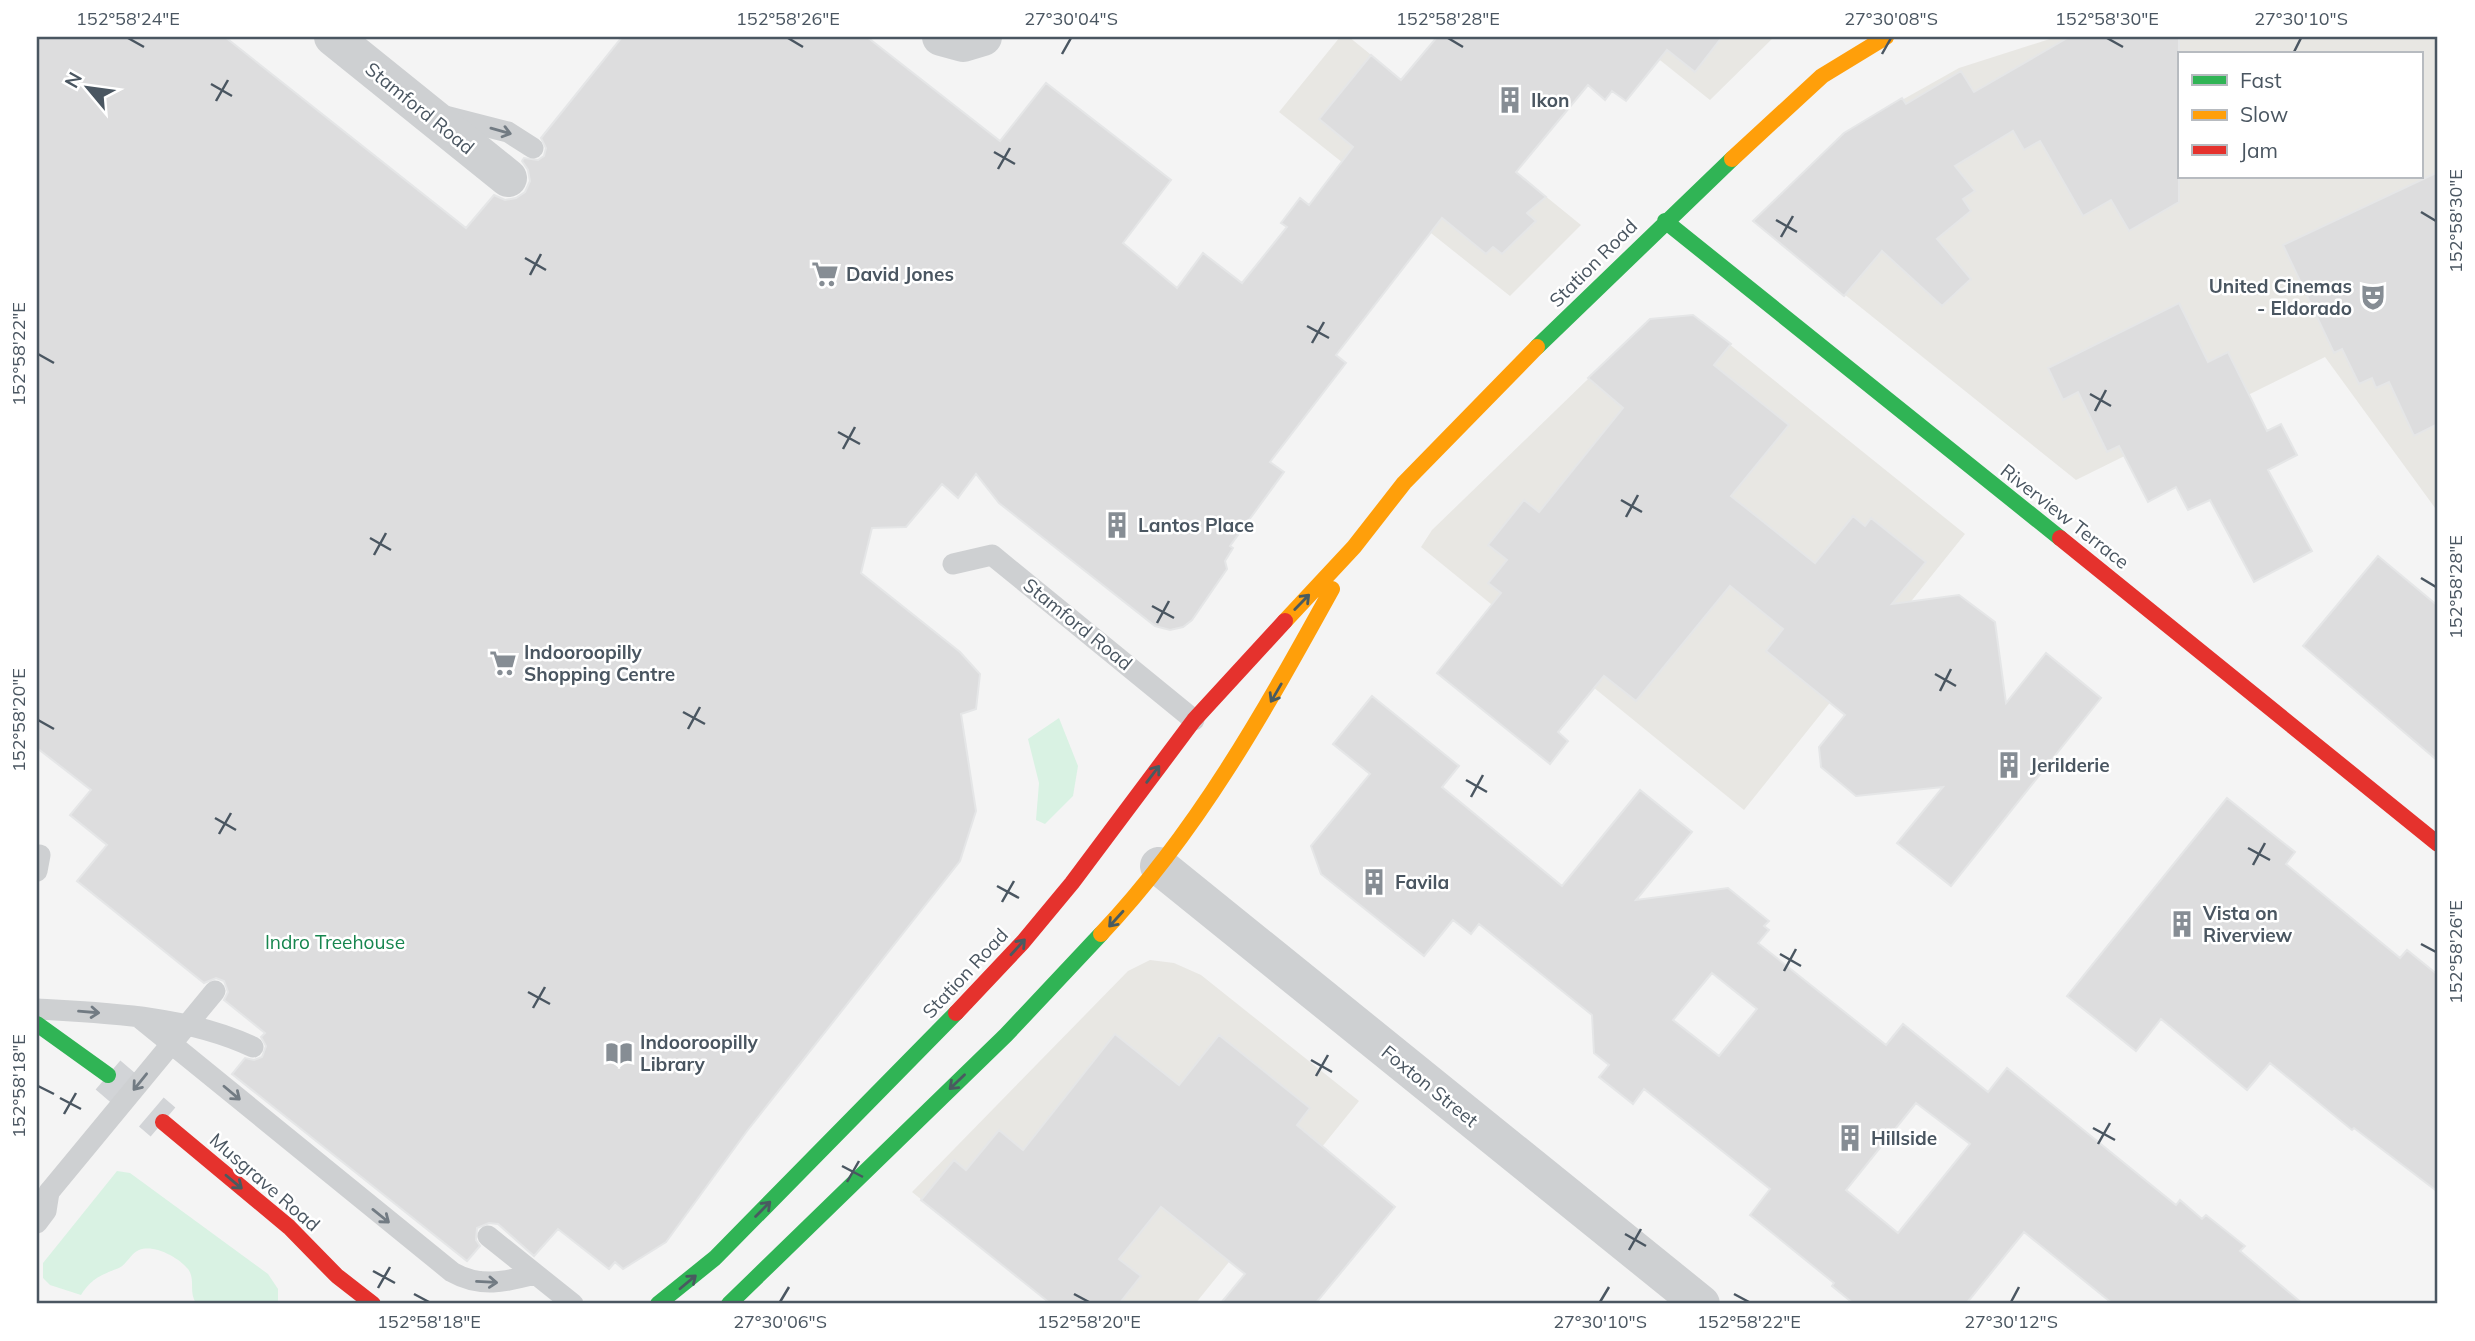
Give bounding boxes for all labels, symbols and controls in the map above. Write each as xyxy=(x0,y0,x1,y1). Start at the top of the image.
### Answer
text: 152°58'24"E xyxy=(76,7,180,30)
text: 152°58'26"E xyxy=(736,7,840,30)
text: 27°30'04"S xyxy=(1024,7,1118,30)
text: 152°58'28"E xyxy=(1396,7,1500,30)
text: 27°30'08"S xyxy=(1844,7,1938,30)
text: 152°58'30"E xyxy=(2055,7,2159,30)
text: 27°30'10"S xyxy=(2254,7,2348,30)
north arrow xyxy=(52,52,122,122)
legend xyxy=(2178,52,2422,178)
street label: Stamford Road xyxy=(361,57,479,159)
text: Fast xyxy=(2240,67,2282,93)
text: N xyxy=(59,68,87,92)
building icon: Ikon xyxy=(1495,85,1525,115)
place label: Ikon xyxy=(1531,88,1569,112)
text: Slow xyxy=(2240,101,2288,127)
one-way arrow xyxy=(490,125,512,138)
text: Jam xyxy=(2240,137,2278,163)
text: 152°58'30"E xyxy=(2444,169,2467,273)
street label: Station Road xyxy=(1544,214,1642,312)
supermarket icon: David Jones xyxy=(810,259,840,289)
place label: David Jones xyxy=(846,262,954,286)
place label: United Cinemas - Eldorado xyxy=(2209,274,2352,320)
theatre icon: United Cinemas - Eldorado xyxy=(2358,282,2388,312)
text: 152°58'22"E xyxy=(7,302,30,406)
street label: Riverview Terrace xyxy=(1996,458,2134,574)
building icon: Lantos Place xyxy=(1102,510,1132,540)
place label: Lantos Place xyxy=(1138,513,1254,537)
text: 152°58'28"E xyxy=(2444,535,2467,639)
street label: Stamford Road xyxy=(1019,573,1137,675)
one-way arrow xyxy=(1293,594,1310,611)
place label: Indooroopilly Shopping Centre xyxy=(524,640,675,686)
supermarket icon: Indooroopilly Shopping Centre xyxy=(488,648,518,678)
text: 152°58'20"E xyxy=(7,668,30,772)
one-way arrow xyxy=(1269,683,1283,703)
building icon: Jerilderie xyxy=(1994,750,2024,780)
place label: Jerilderie xyxy=(2030,753,2110,777)
one-way arrow xyxy=(1146,766,1161,784)
building icon: Favila xyxy=(1359,867,1389,897)
place label: Favila xyxy=(1395,870,1449,894)
text: 152°58'26"E xyxy=(2444,900,2467,1004)
place label: Vista on Riverview xyxy=(2202,901,2292,947)
building icon: Vista on Riverview xyxy=(2167,909,2197,939)
one-way arrow xyxy=(1108,910,1124,928)
street label: Station Road xyxy=(917,923,1013,1023)
park label: Indro Treehouse xyxy=(265,930,405,954)
one-way arrow xyxy=(1010,938,1026,956)
one-way arrow xyxy=(77,1006,100,1019)
place label: Indooroopilly Library xyxy=(640,1030,759,1076)
text: 152°58'18"E xyxy=(7,1034,30,1138)
library icon: Indooroopilly Library xyxy=(604,1038,634,1068)
street label: Foxton Street xyxy=(1377,1040,1483,1132)
one-way arrow xyxy=(133,1072,148,1090)
one-way arrow xyxy=(949,1074,966,1091)
one-way arrow xyxy=(222,1086,240,1101)
building icon: Hillside xyxy=(1835,1123,1865,1153)
place label: Hillside xyxy=(1871,1126,1937,1150)
street label: Musgrave Road xyxy=(205,1128,325,1236)
one-way arrow xyxy=(225,1174,243,1189)
one-way arrow xyxy=(755,1201,772,1218)
one-way arrow xyxy=(371,1209,389,1224)
one-way arrow xyxy=(678,1274,696,1290)
one-way arrow xyxy=(475,1275,498,1288)
text: 152°58'18"E xyxy=(377,1310,481,1333)
text: 27°30'06"S xyxy=(733,1310,827,1333)
text: 152°58'20"E xyxy=(1037,1310,1141,1333)
text: 27°30'10"S xyxy=(1553,1310,1647,1333)
text: 152°58'22"E xyxy=(1697,1310,1801,1333)
text: 27°30'12"S xyxy=(1964,1310,2058,1333)

